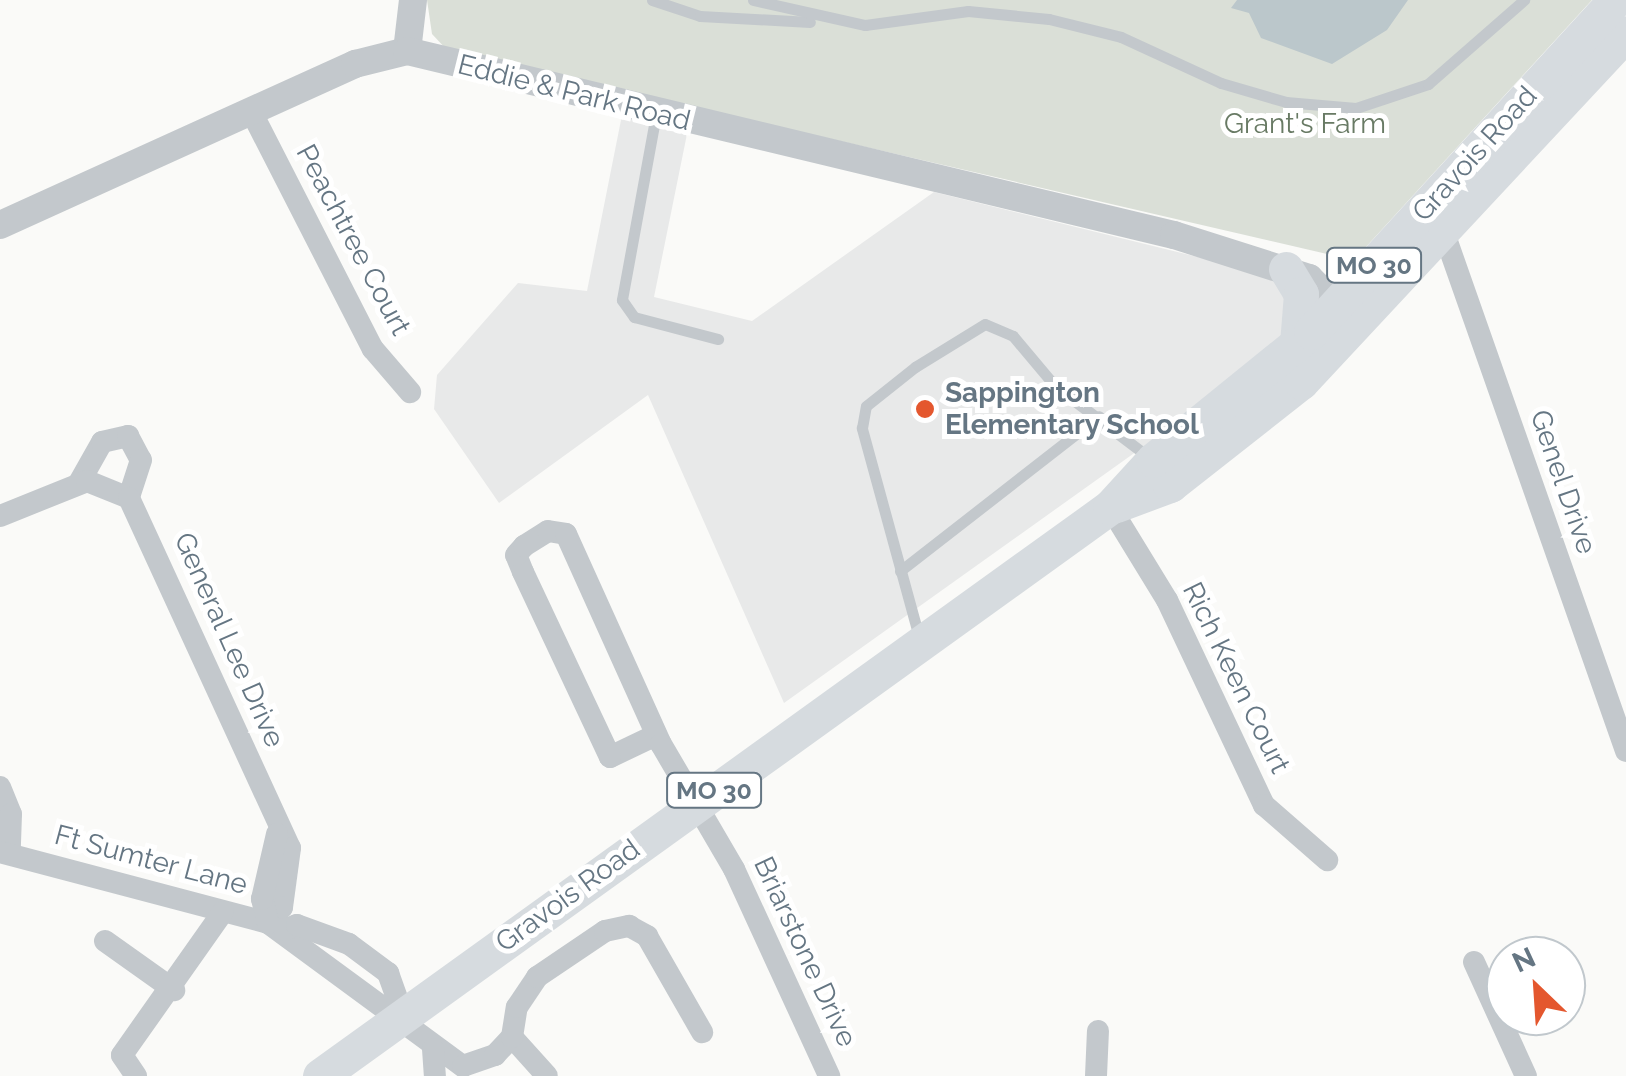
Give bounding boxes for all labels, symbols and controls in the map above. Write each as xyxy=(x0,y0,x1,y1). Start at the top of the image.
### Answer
street label: Eddie & Park Road xyxy=(454,48,694,138)
street label: Gravois Road xyxy=(1406,80,1544,228)
park label: Grant's Farm xyxy=(1224,107,1386,141)
street label: Peachtree Court xyxy=(289,139,417,341)
road number: MO 30 xyxy=(1324,245,1424,285)
place label: Sappington Elementary School xyxy=(945,376,1200,442)
marker: Sappington Elementary School xyxy=(914,398,936,420)
street label: Genel Drive xyxy=(1523,405,1603,559)
street label: General Lee Drive xyxy=(166,527,292,753)
street label: Rich Keen Court xyxy=(1175,577,1297,779)
road number: MO 30 xyxy=(664,770,764,810)
street label: Ft Sumter Lane xyxy=(51,818,251,902)
street label: Gravois Road xyxy=(490,833,646,959)
street label: Briarstone Drive xyxy=(746,852,864,1052)
north arrow xyxy=(1486,936,1586,1036)
text: N xyxy=(1507,941,1541,980)

